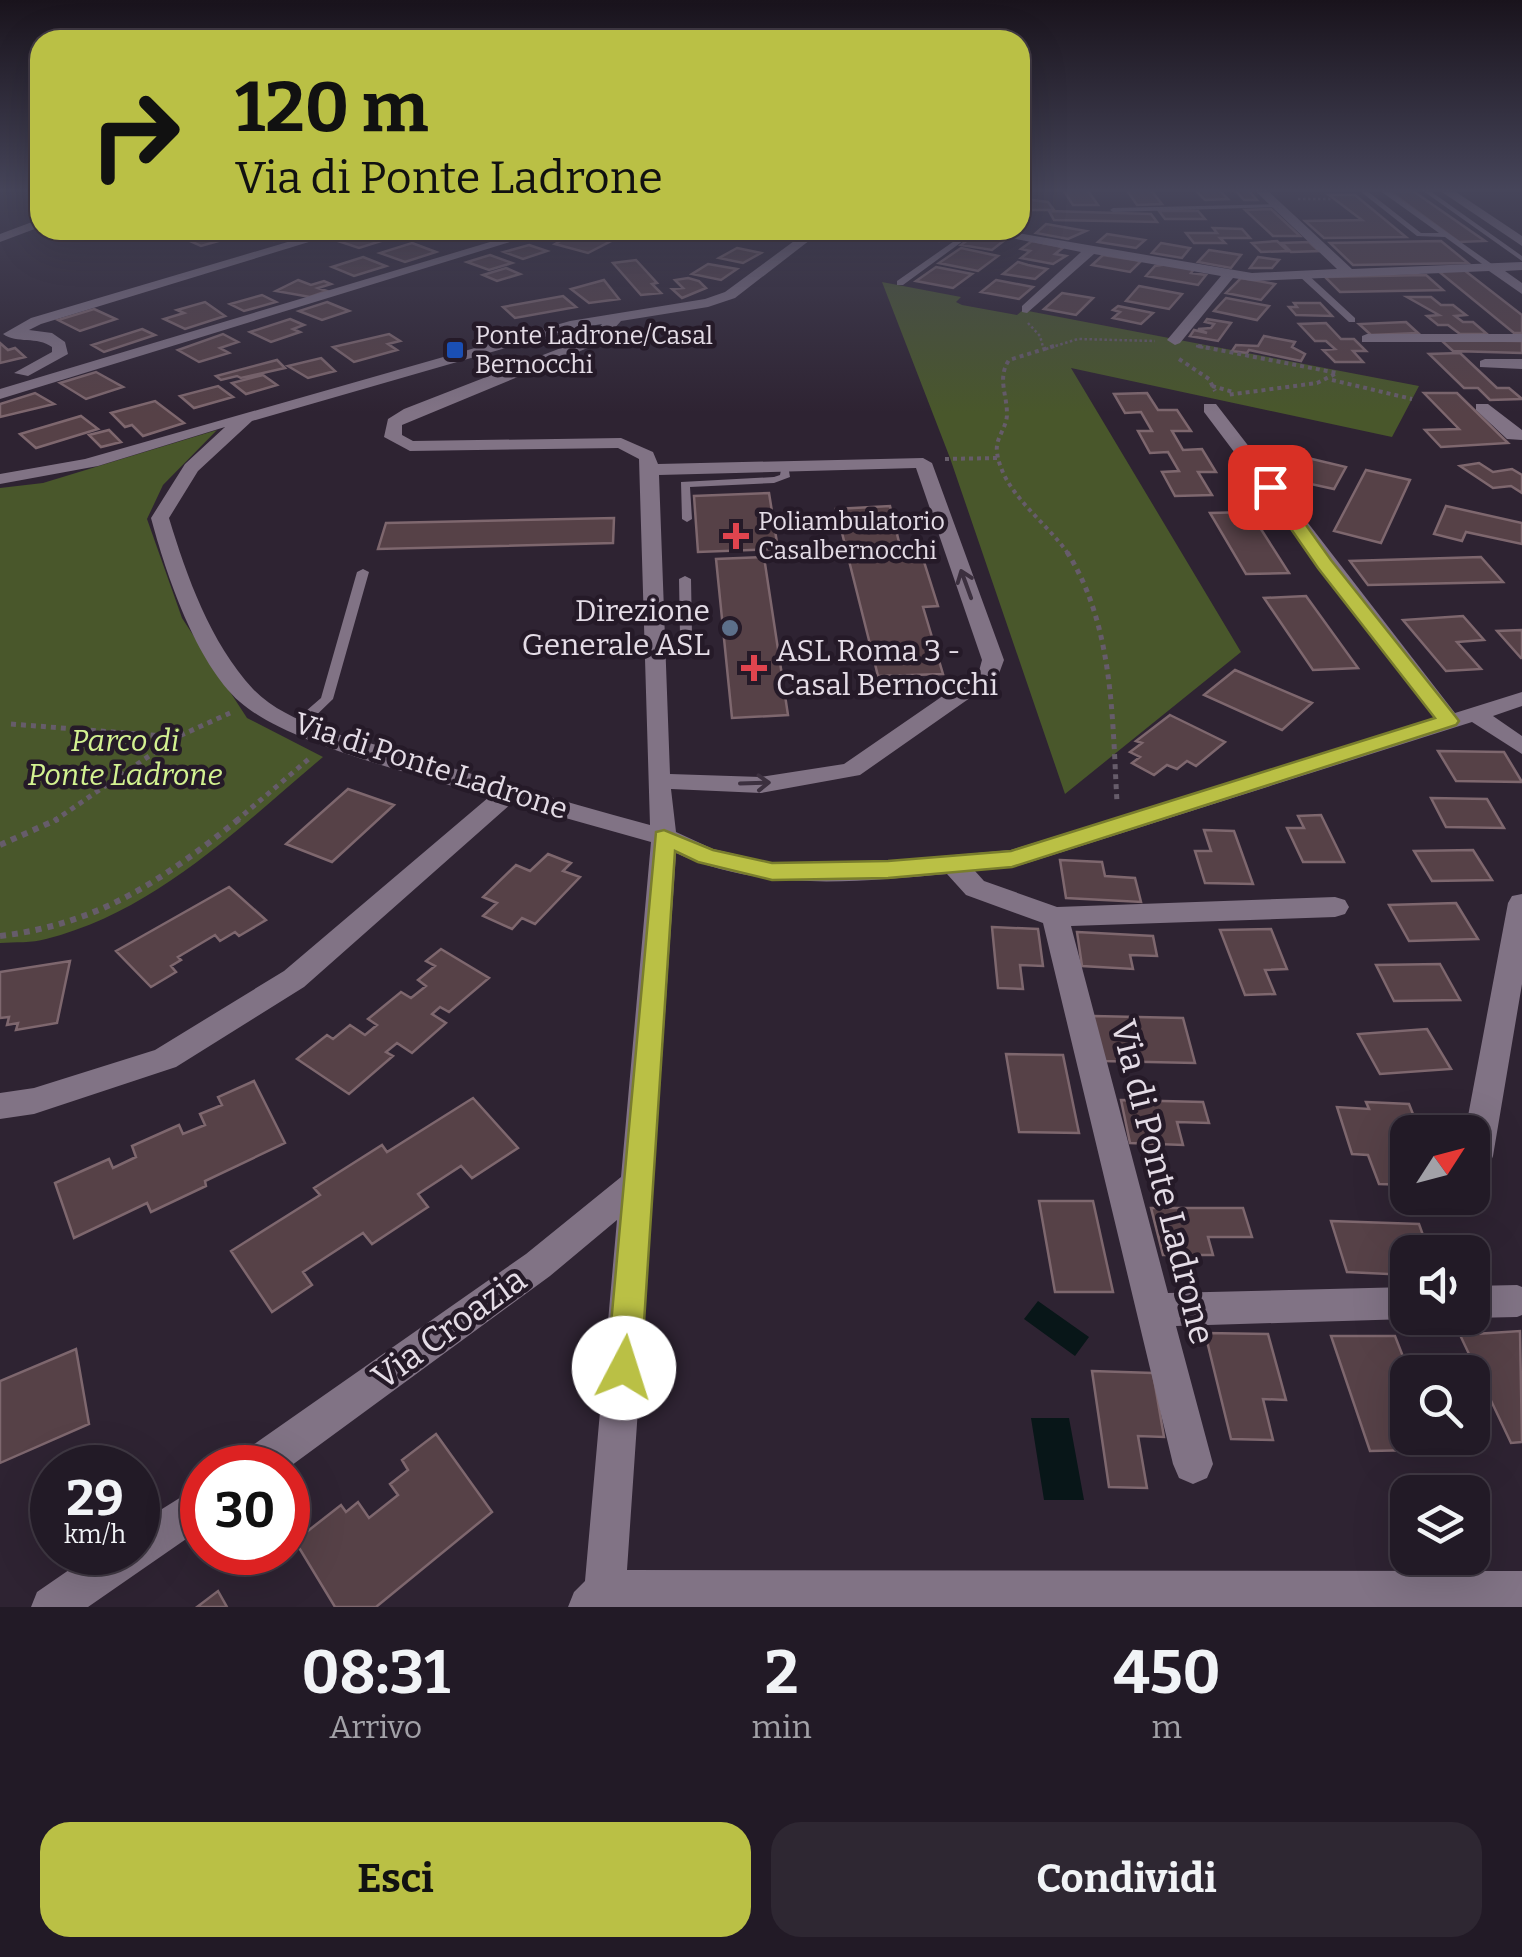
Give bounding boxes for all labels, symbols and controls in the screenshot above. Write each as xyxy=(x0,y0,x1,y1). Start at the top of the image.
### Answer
text: 120 m xyxy=(235,66,428,150)
icon: right xyxy=(70,70,200,200)
text: Via di Ponte Ladrone xyxy=(235,151,663,205)
place label: Ponte Ladrone/Casal Bernocchi xyxy=(475,321,713,380)
marker: Ponte Ladrone/Casal Bernocchi xyxy=(444,339,466,361)
pin xyxy=(1228,445,1313,530)
icon: arrive xyxy=(1243,460,1298,515)
place label: Poliambulatorio Casalbernocchi xyxy=(758,507,945,566)
marker: Poliambulatorio Casalbernocchi xyxy=(723,523,749,549)
one-way arrow xyxy=(955,569,973,600)
place label: Direzione Generale ASL xyxy=(522,593,710,663)
marker: Direzione Generale ASL xyxy=(719,617,741,639)
place label: ASL Roma 3 - Casal Bernocchi xyxy=(776,633,998,703)
marker: ASL Roma 3 - Casal Bernocchi xyxy=(741,655,767,681)
street label: Via di Ponte Ladrone xyxy=(290,705,572,827)
park label: Parco di Ponte Ladrone xyxy=(27,723,223,793)
one-way arrow xyxy=(739,774,771,793)
street label: Via di Ponte Ladrone xyxy=(1102,1015,1224,1349)
north arrow xyxy=(1390,1115,1490,1215)
map controls xyxy=(1390,1115,1490,1575)
button: sound xyxy=(1390,1235,1490,1335)
street label: Via Croazia xyxy=(364,1258,534,1398)
position arrow xyxy=(572,1316,676,1420)
button: search xyxy=(1390,1355,1490,1455)
speed limit sign: 30 xyxy=(180,1445,310,1575)
text: 29 xyxy=(66,1468,124,1528)
button: layers xyxy=(1390,1475,1490,1575)
text: km/h xyxy=(64,1520,126,1550)
text: 08:31 xyxy=(301,1637,450,1709)
text: 2 xyxy=(765,1637,798,1709)
text: 450 xyxy=(1113,1637,1221,1709)
text: Arrivo xyxy=(329,1708,422,1746)
text: min xyxy=(751,1708,812,1746)
text: m xyxy=(1152,1708,1182,1746)
button: Esci xyxy=(40,1822,751,1937)
button: Condividi xyxy=(771,1822,1482,1937)

